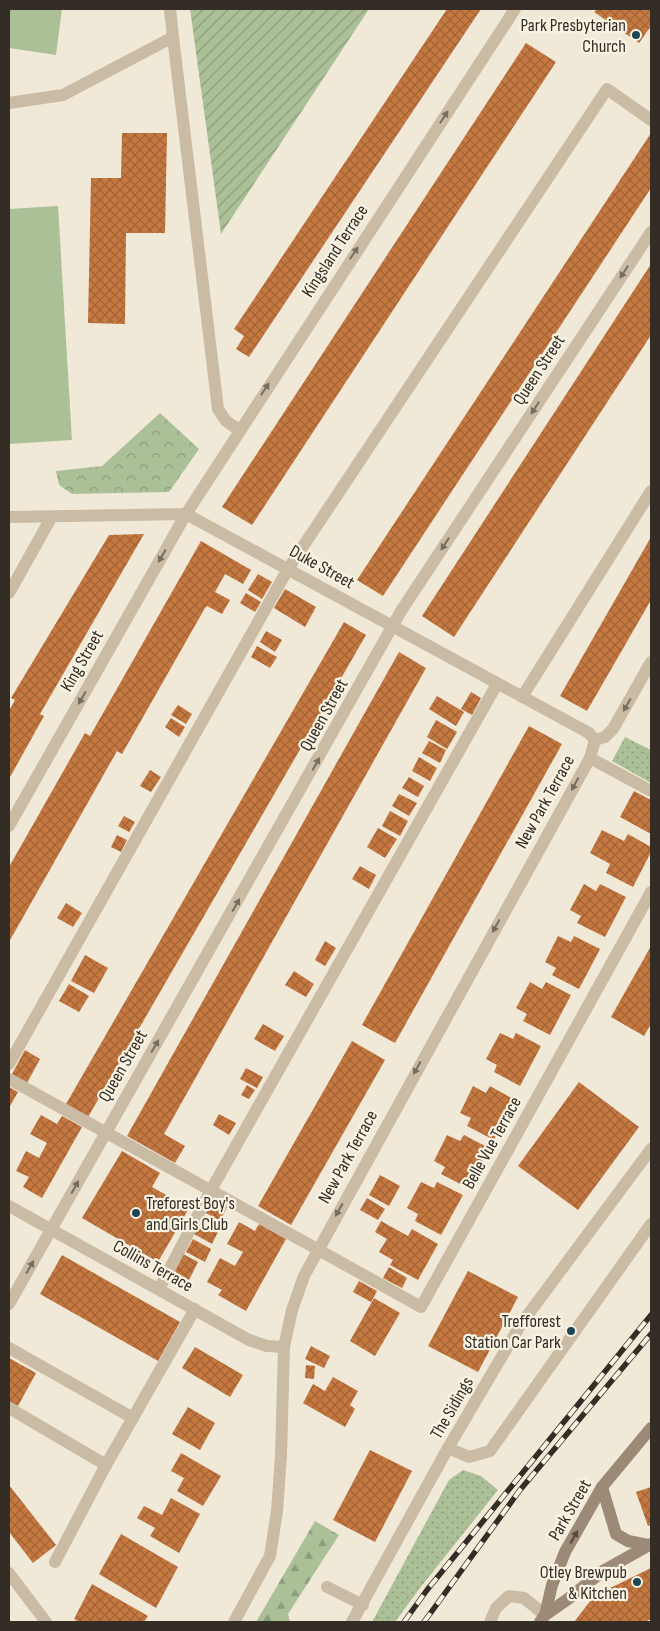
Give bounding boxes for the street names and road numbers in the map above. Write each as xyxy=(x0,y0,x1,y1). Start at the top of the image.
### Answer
street label: Kingsland Terrace xyxy=(297,201,373,301)
street label: Queen Street xyxy=(509,331,570,409)
street label: Duke Street xyxy=(286,541,359,594)
street label: King Street xyxy=(56,626,108,695)
street label: Queen Street xyxy=(296,675,353,755)
street label: New Park Terrace xyxy=(511,752,579,852)
street label: Queen Street xyxy=(94,1026,152,1106)
street label: Belle Vue Terrace xyxy=(458,1093,526,1193)
street label: New Park Terrace xyxy=(314,1107,382,1207)
street label: Collins Terrace xyxy=(109,1235,197,1297)
street label: The Sidings xyxy=(426,1373,478,1443)
street label: Park Street xyxy=(544,1475,596,1544)

